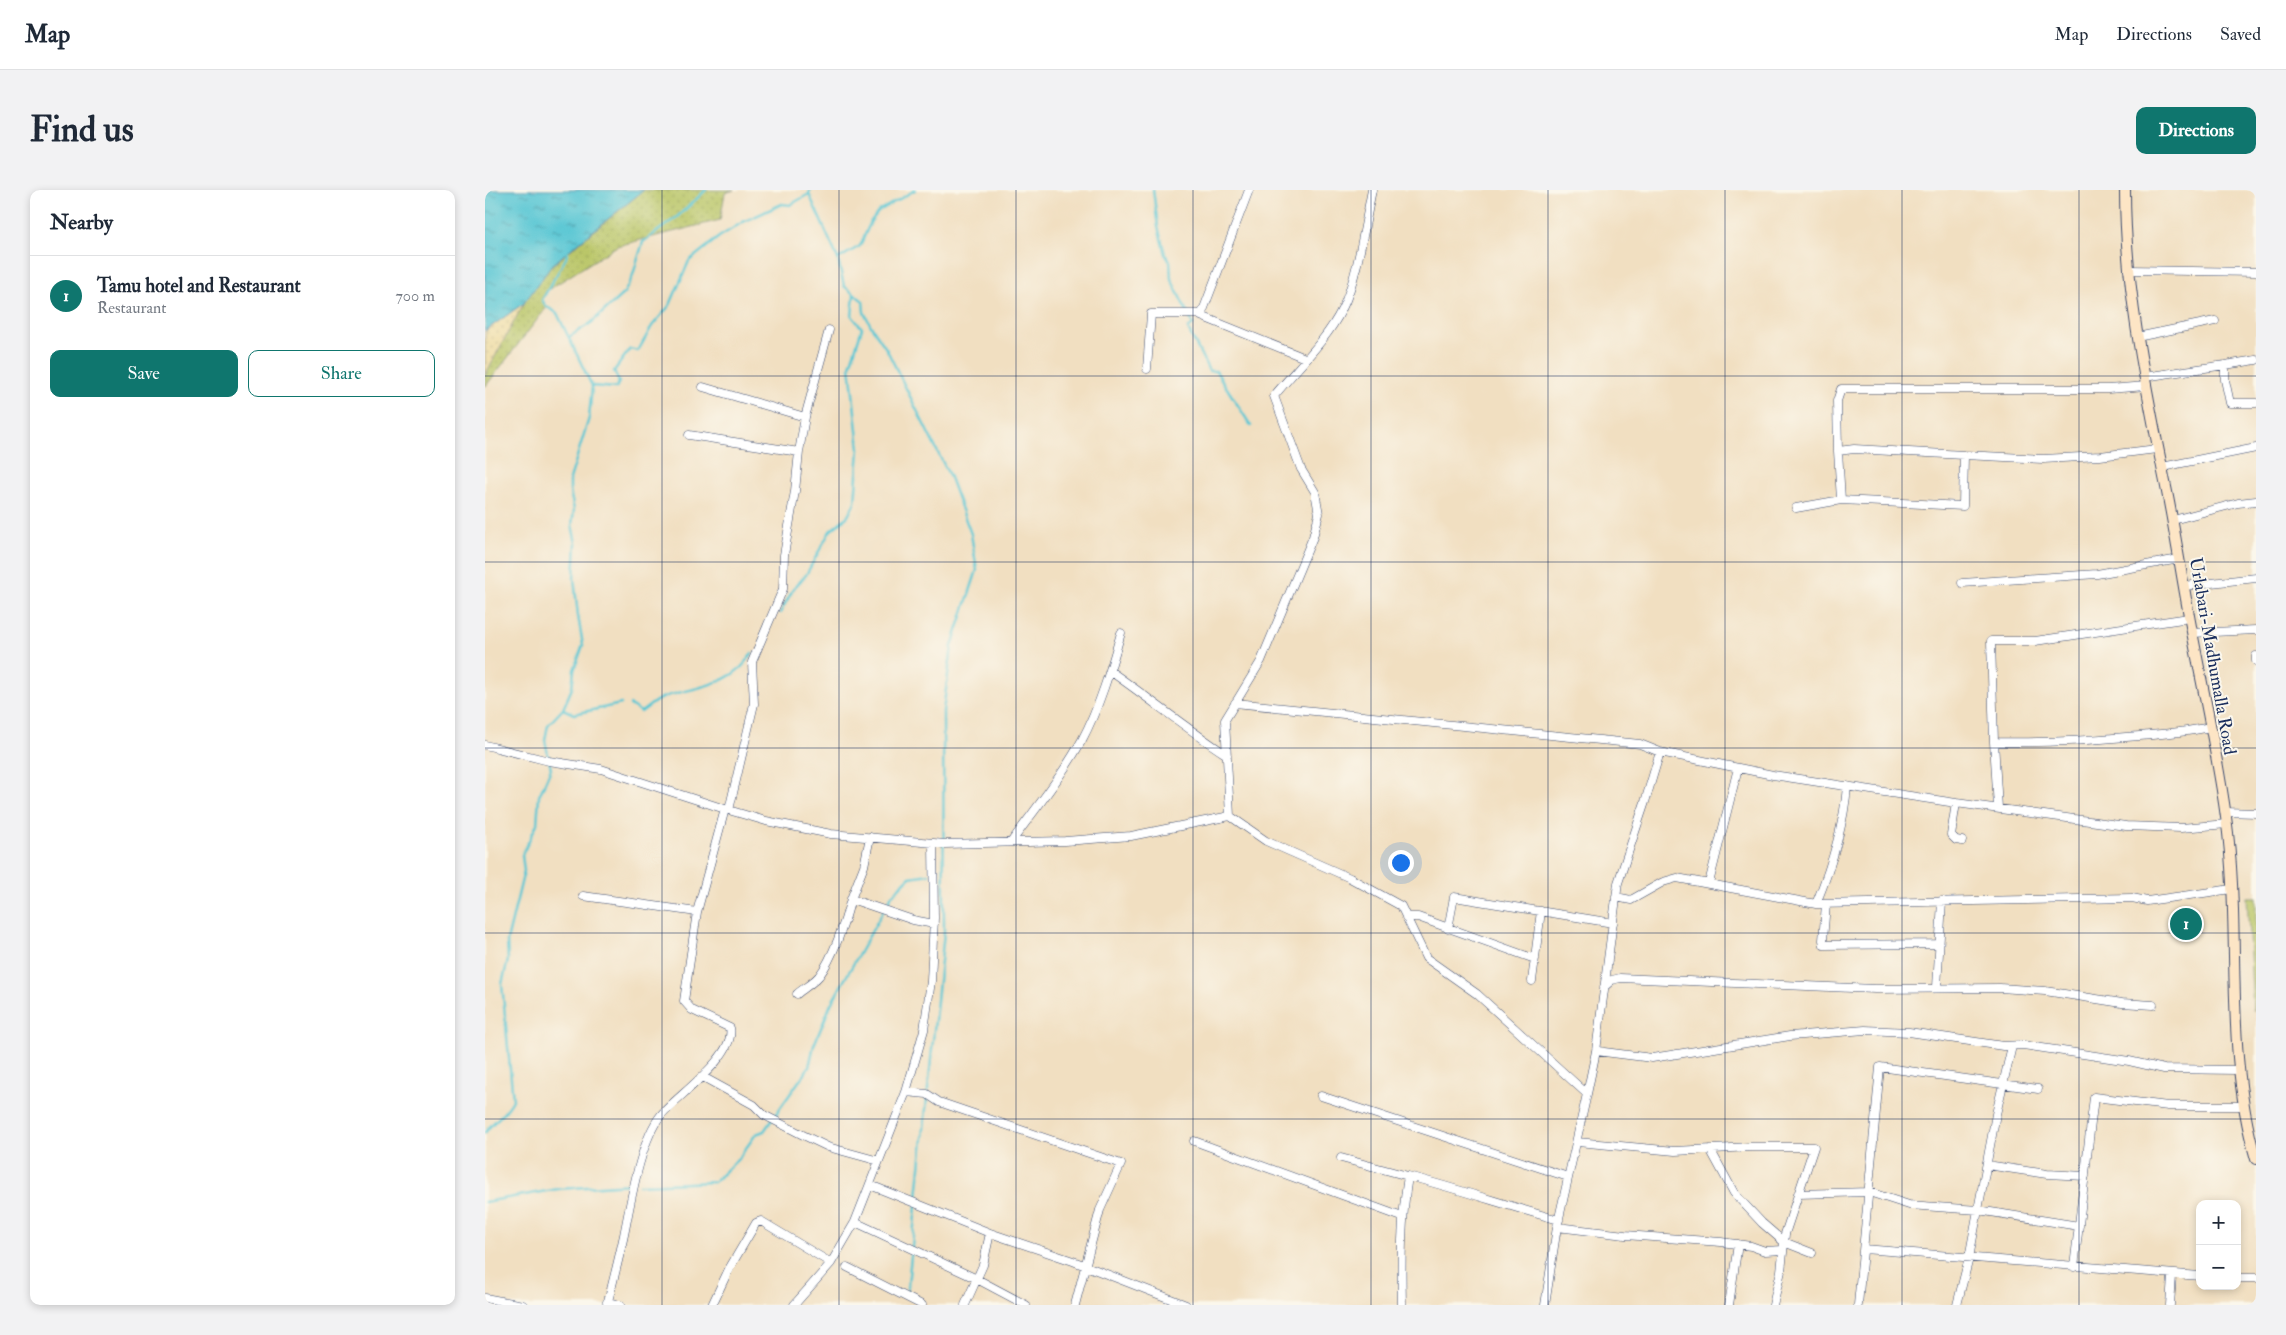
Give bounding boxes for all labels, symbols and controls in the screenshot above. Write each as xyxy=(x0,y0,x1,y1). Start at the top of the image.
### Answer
text: Map xyxy=(25,19,70,50)
text: Map xyxy=(2055,23,2088,46)
text: Directions xyxy=(2116,23,2192,46)
text: Saved xyxy=(2220,23,2261,46)
button: Directions xyxy=(2136,107,2256,154)
text: Find us xyxy=(30,108,134,152)
text: Nearby xyxy=(50,209,113,236)
text: Tamu hotel and Restaurant xyxy=(97,274,301,298)
text: 1 xyxy=(63,286,69,306)
text: 700 m xyxy=(396,286,435,306)
text: Restaurant xyxy=(97,298,166,318)
button: Save xyxy=(50,350,238,397)
button: Share xyxy=(248,350,435,397)
street label: Urlabari-Madhumalla Road xyxy=(2184,555,2241,757)
your location xyxy=(1388,850,1414,876)
pin: 1 xyxy=(2170,905,2202,943)
map controls xyxy=(2196,1200,2241,1290)
button: + xyxy=(2196,1200,2241,1245)
button: − xyxy=(2196,1245,2241,1290)

